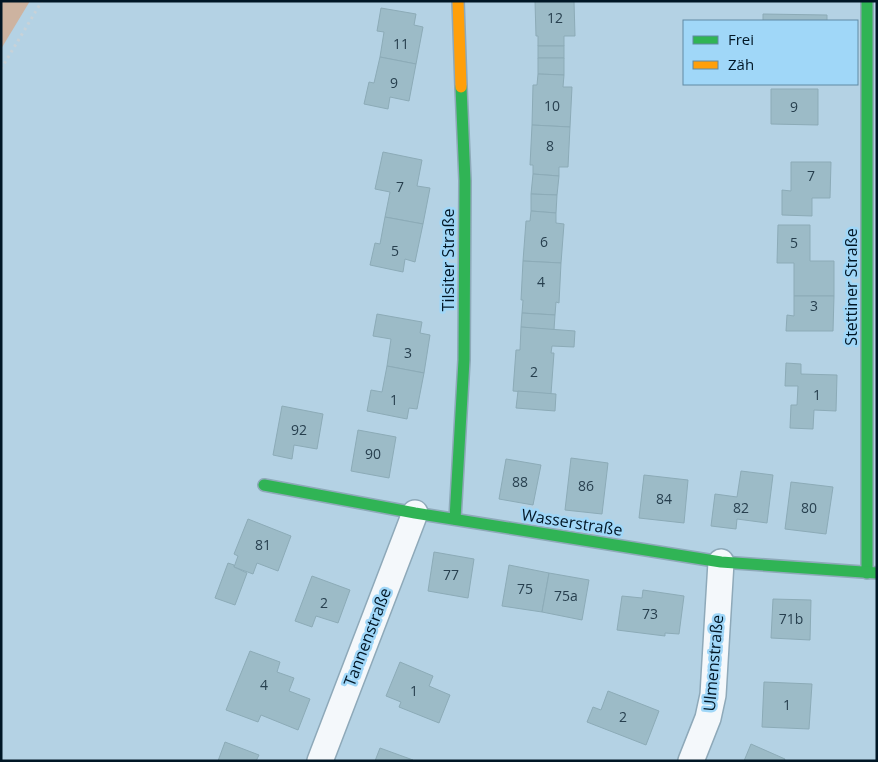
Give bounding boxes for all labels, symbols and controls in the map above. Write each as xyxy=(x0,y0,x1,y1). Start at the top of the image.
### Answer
house number: 12 xyxy=(547,8,563,27)
legend xyxy=(683,20,858,85)
text: Frei xyxy=(728,29,754,49)
house number: 11 xyxy=(393,34,409,53)
text: Zäh xyxy=(728,54,754,74)
house number: 9 xyxy=(390,73,398,92)
house number: 10 xyxy=(544,96,560,115)
house number: 9 xyxy=(790,97,798,116)
house number: 8 xyxy=(546,136,554,155)
house number: 7 xyxy=(807,166,815,185)
house number: 7 xyxy=(396,177,404,196)
street label: Tilsiter Straße xyxy=(437,209,459,311)
street label: Stettiner Straße xyxy=(840,228,862,346)
house number: 6 xyxy=(540,232,548,251)
house number: 5 xyxy=(790,233,798,252)
house number: 5 xyxy=(391,241,399,260)
house number: 4 xyxy=(537,272,545,291)
house number: 3 xyxy=(810,296,818,315)
house number: 3 xyxy=(404,343,412,362)
house number: 2 xyxy=(530,362,538,381)
house number: 1 xyxy=(813,385,821,404)
house number: 1 xyxy=(390,390,398,409)
house number: 92 xyxy=(291,420,307,439)
house number: 90 xyxy=(365,444,381,463)
house number: 88 xyxy=(512,472,528,491)
house number: 86 xyxy=(578,476,594,495)
house number: 84 xyxy=(656,489,672,508)
house number: 82 xyxy=(733,498,749,517)
house number: 80 xyxy=(801,498,817,517)
street label: Wasserstraße xyxy=(520,503,624,541)
house number: 81 xyxy=(255,535,271,554)
house number: 77 xyxy=(443,565,459,584)
house number: 75 xyxy=(517,579,533,598)
street label: Tannenstraße xyxy=(338,585,396,689)
house number: 75a xyxy=(554,586,578,605)
house number: 2 xyxy=(320,593,328,612)
house number: 73 xyxy=(642,604,658,623)
house number: 71b xyxy=(779,609,803,628)
street label: Ulmenstraße xyxy=(698,614,728,712)
house number: 4 xyxy=(260,675,268,694)
house number: 1 xyxy=(410,681,418,700)
house number: 1 xyxy=(783,695,791,714)
house number: 2 xyxy=(619,707,627,726)

